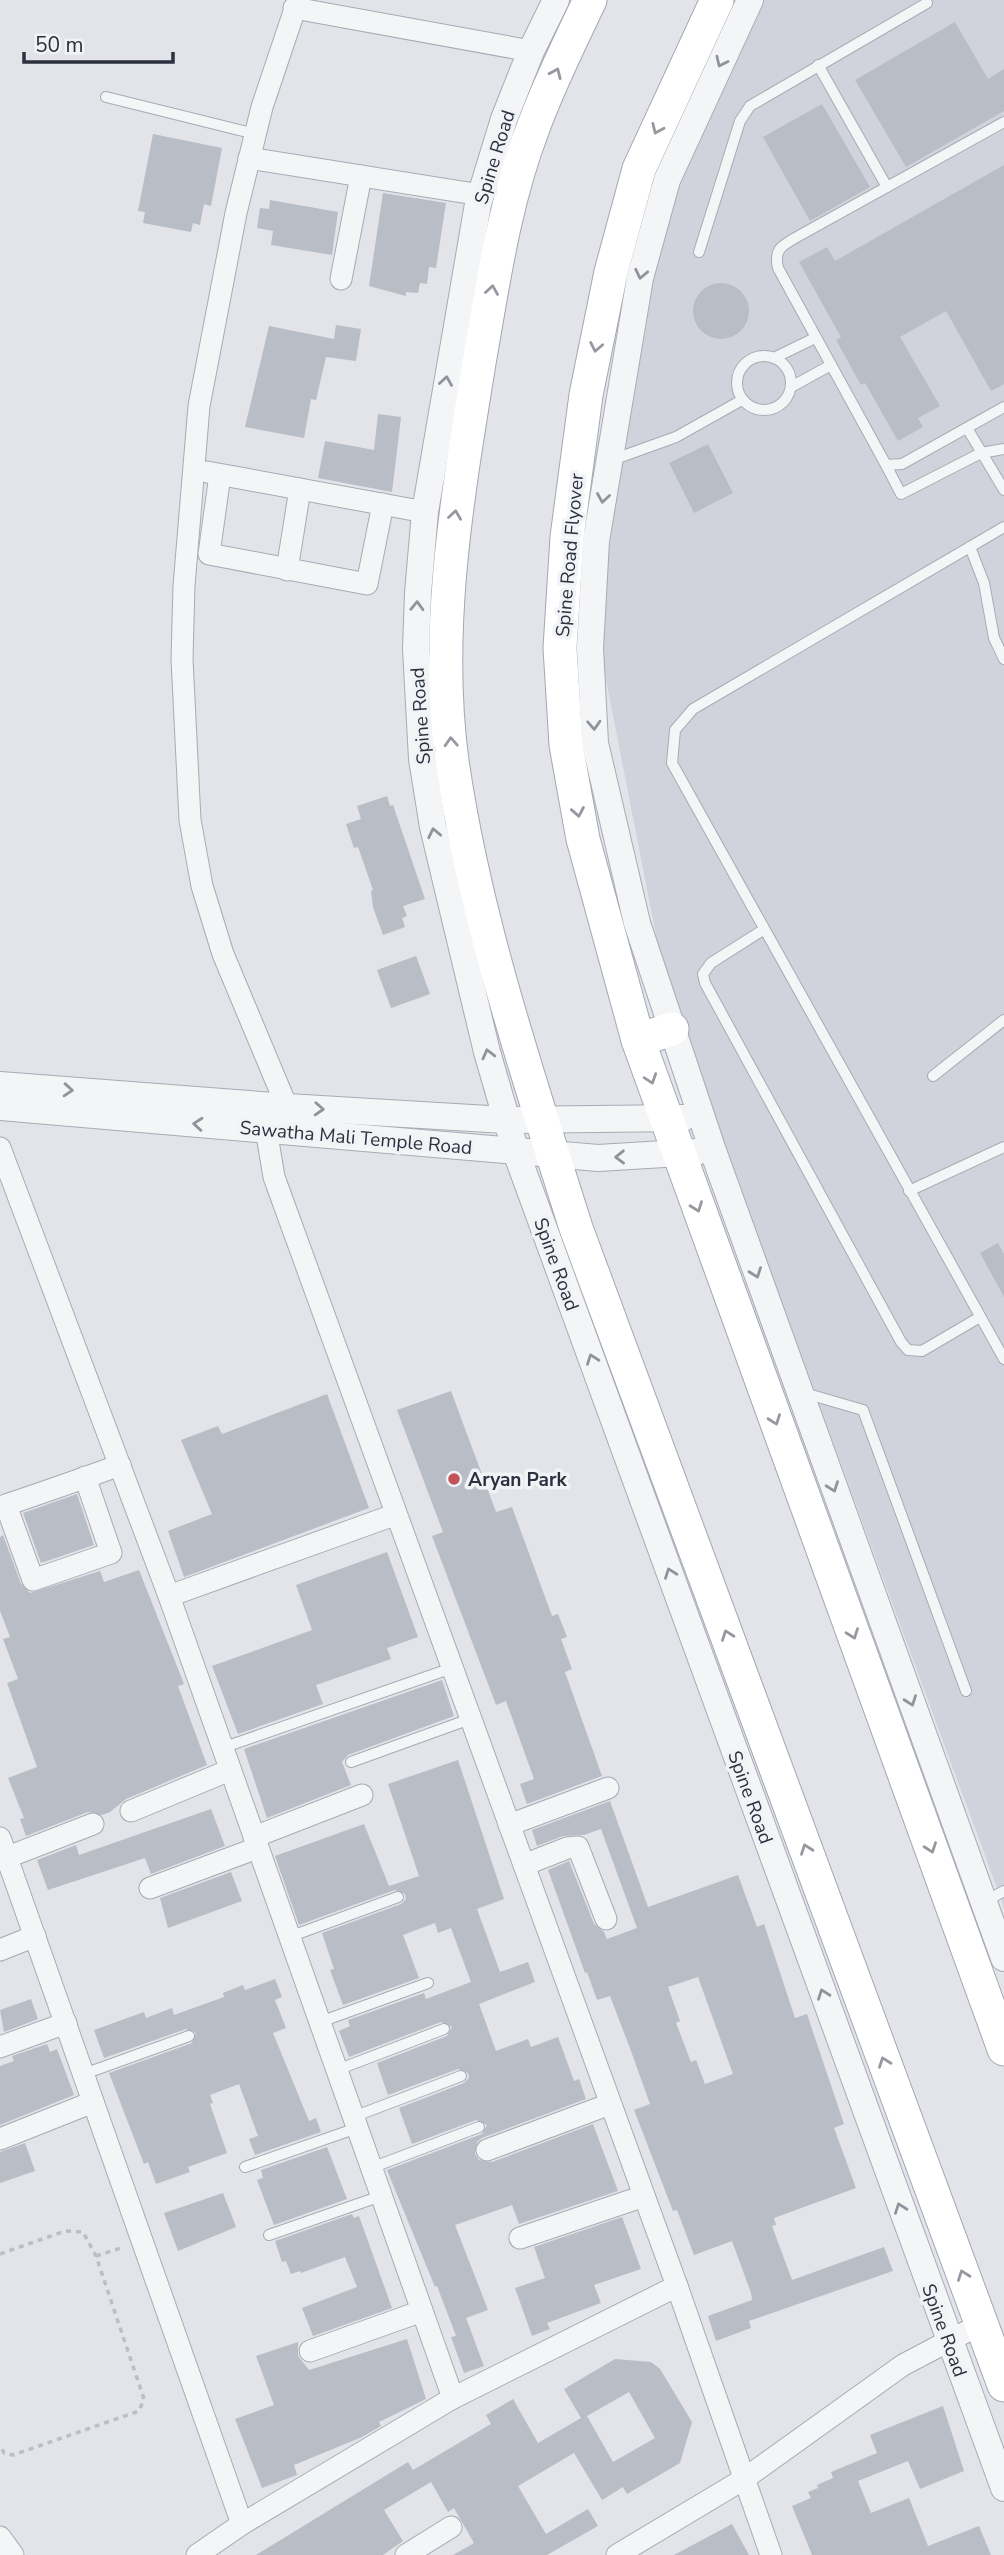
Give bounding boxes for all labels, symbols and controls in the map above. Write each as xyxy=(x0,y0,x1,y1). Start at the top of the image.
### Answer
scale bar xyxy=(24,21,173,65)
text: 50 m xyxy=(35,31,84,59)
one-way arrow xyxy=(715,55,729,67)
one-way arrow xyxy=(548,68,562,80)
street label: Spine Road xyxy=(468,107,522,208)
one-way arrow xyxy=(651,121,665,134)
one-way arrow xyxy=(635,268,649,280)
one-way arrow xyxy=(484,284,499,296)
one-way arrow xyxy=(589,341,604,353)
one-way arrow xyxy=(438,375,453,387)
street label: Spine Road Flyover xyxy=(550,472,590,638)
one-way arrow xyxy=(596,492,611,504)
one-way arrow xyxy=(447,509,462,521)
one-way arrow xyxy=(410,601,425,612)
street label: Spine Road xyxy=(405,667,437,765)
one-way arrow xyxy=(587,720,602,731)
one-way arrow xyxy=(444,736,459,747)
one-way arrow xyxy=(570,806,585,818)
one-way arrow xyxy=(428,827,443,839)
one-way arrow xyxy=(482,1048,496,1060)
one-way arrow xyxy=(643,1072,657,1084)
one-way arrow xyxy=(63,1082,74,1097)
one-way arrow xyxy=(314,1101,325,1116)
street label: Sawatha Mali Temple Road xyxy=(239,1115,473,1161)
one-way arrow xyxy=(192,1117,203,1132)
one-way arrow xyxy=(614,1149,625,1165)
one-way arrow xyxy=(688,1200,702,1212)
street label: Spine Road xyxy=(527,1214,585,1314)
one-way arrow xyxy=(748,1266,762,1278)
one-way arrow xyxy=(586,1354,600,1366)
one-way arrow xyxy=(766,1414,780,1426)
place label: Aryan Park xyxy=(468,1467,567,1493)
marker: Aryan Park xyxy=(446,1471,462,1487)
one-way arrow xyxy=(825,1480,839,1492)
one-way arrow xyxy=(664,1568,678,1580)
one-way arrow xyxy=(844,1628,858,1640)
one-way arrow xyxy=(721,1630,735,1642)
one-way arrow xyxy=(903,1694,917,1706)
street label: Spine Road xyxy=(721,1747,779,1847)
one-way arrow xyxy=(922,1841,936,1853)
one-way arrow xyxy=(800,1843,814,1855)
one-way arrow xyxy=(817,1989,831,2001)
one-way arrow xyxy=(879,2057,893,2069)
one-way arrow xyxy=(895,2203,909,2215)
one-way arrow xyxy=(958,2270,972,2282)
street label: Spine Road xyxy=(915,2280,973,2380)

